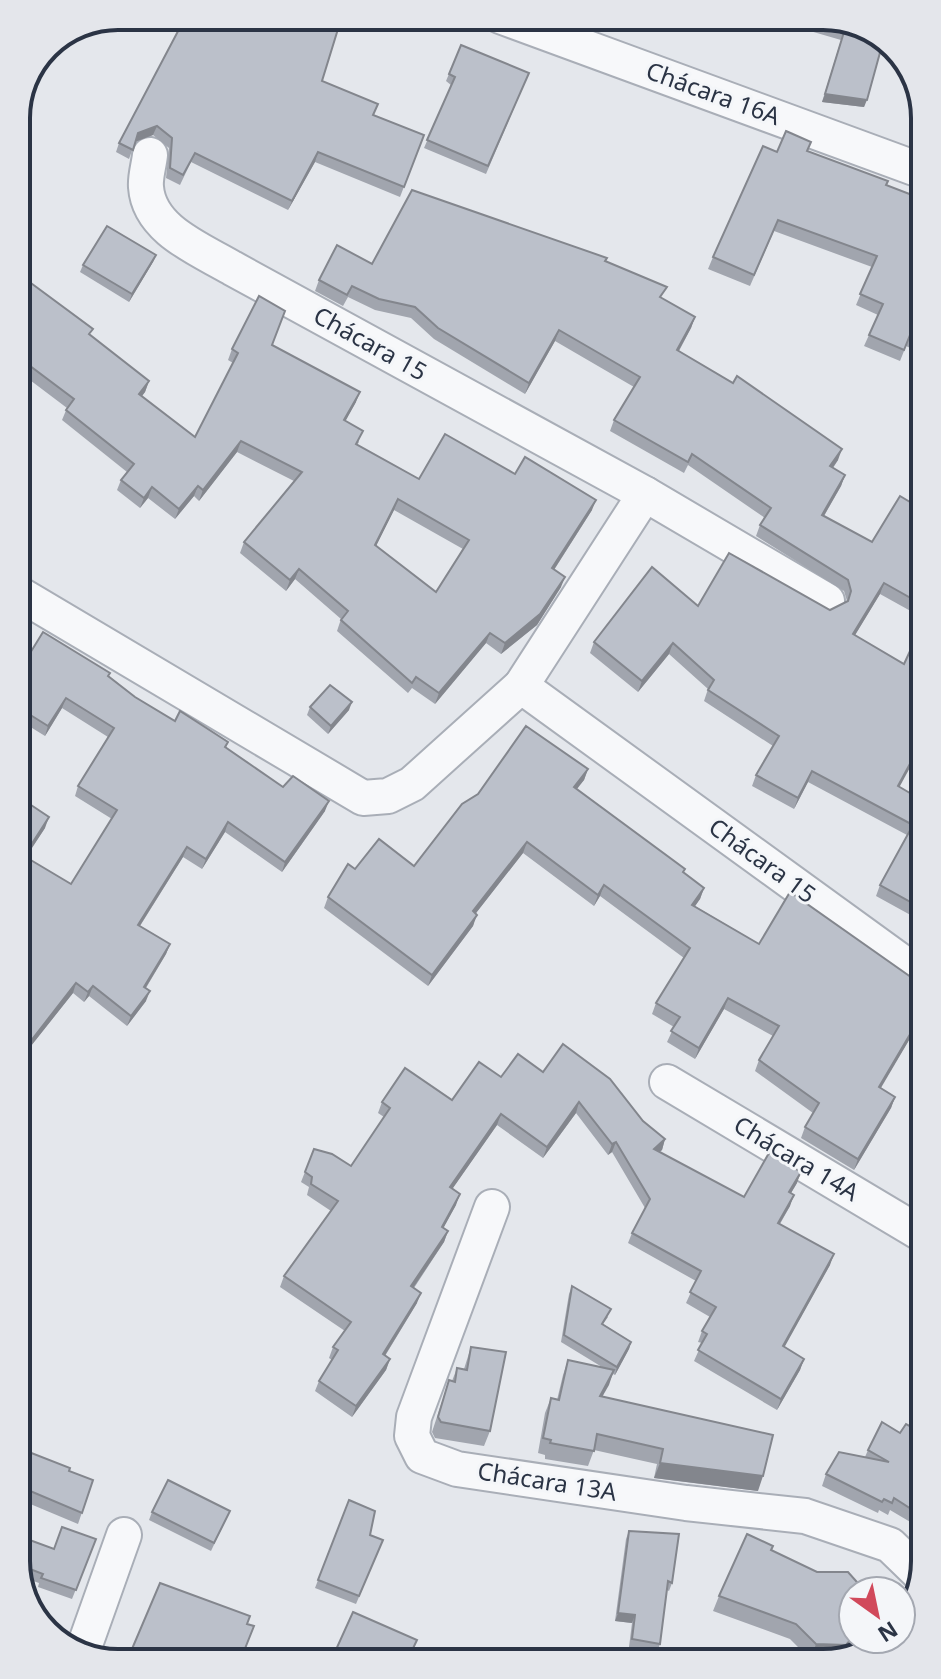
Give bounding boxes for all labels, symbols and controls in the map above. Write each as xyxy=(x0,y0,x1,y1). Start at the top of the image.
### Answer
street label: Chácara 16A xyxy=(642,53,786,132)
street label: Chácara 15 xyxy=(308,298,433,387)
street label: Chácara 15 xyxy=(703,810,823,910)
street label: Chácara 14A xyxy=(728,1107,866,1208)
street label: Chácara 13A xyxy=(475,1453,620,1508)
north arrow xyxy=(837,1575,917,1655)
text: N xyxy=(873,1615,904,1650)

